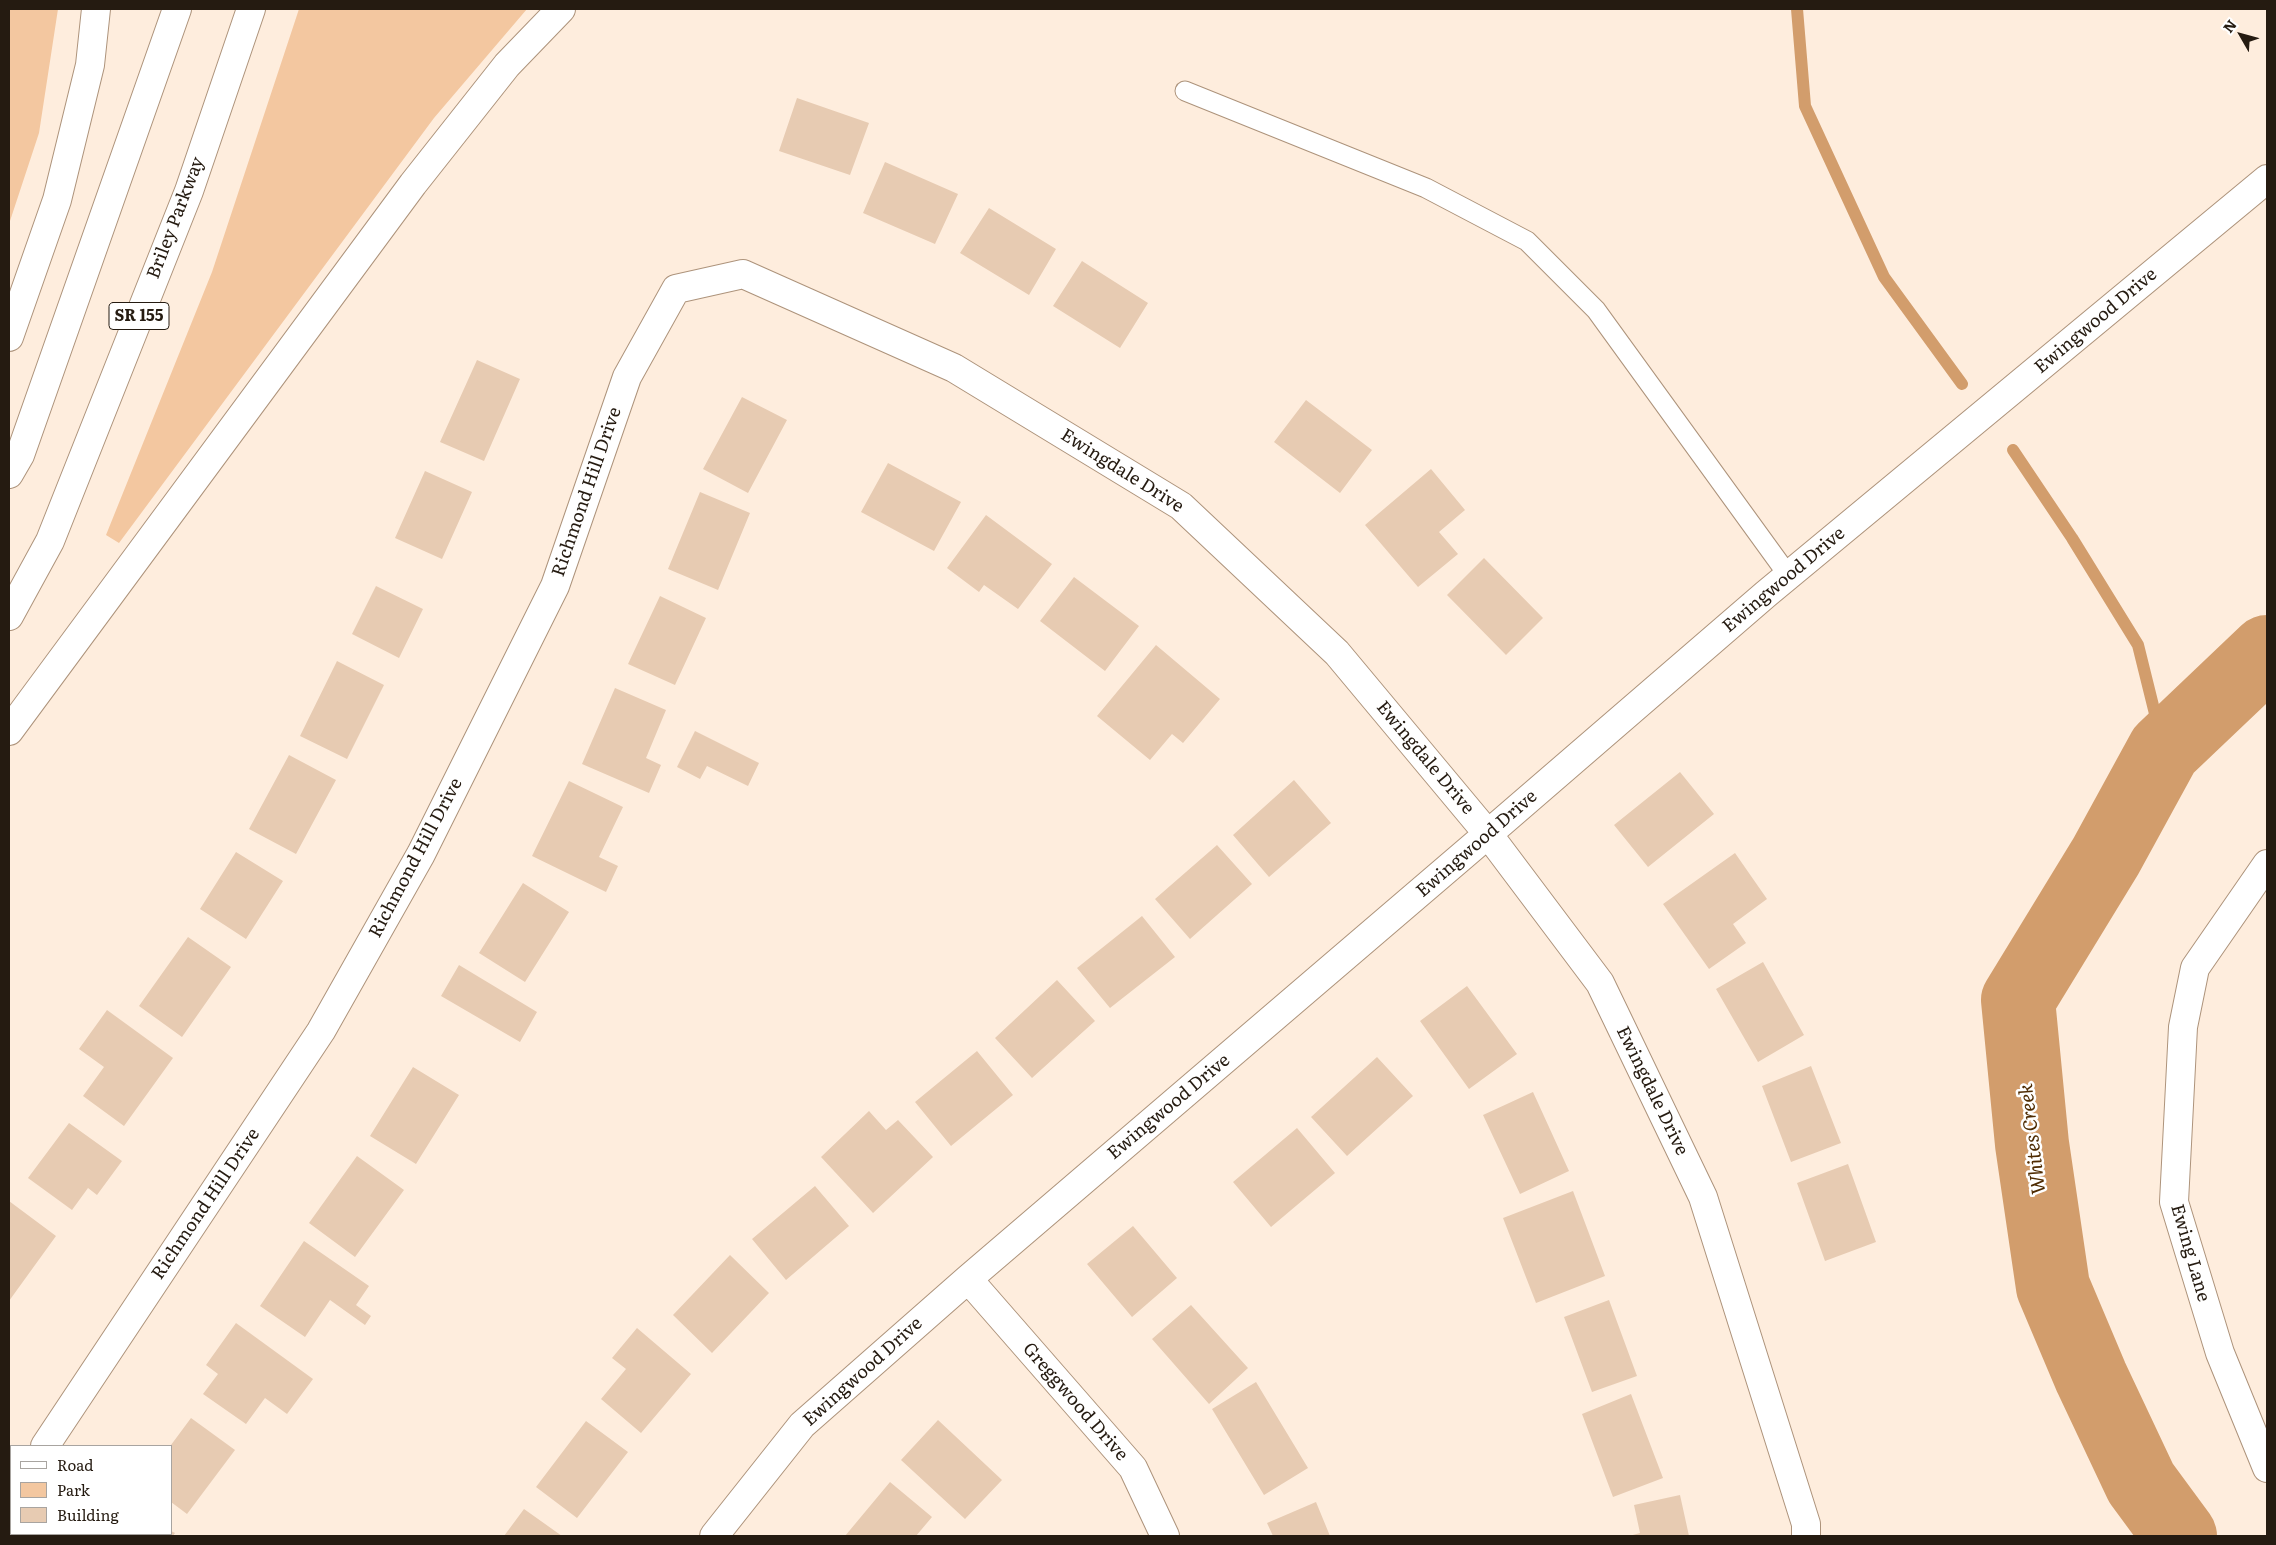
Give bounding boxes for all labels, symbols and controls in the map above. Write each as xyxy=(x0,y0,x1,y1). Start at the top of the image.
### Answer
north arrow xyxy=(2216,10,2266,60)
text: N xyxy=(2218,15,2241,37)
street label: Briley Parkway xyxy=(143,154,209,282)
street label: Ewingwood Drive xyxy=(2031,264,2161,378)
road number: SR 155 xyxy=(109,302,169,330)
street label: Richmond Hill Drive xyxy=(548,404,626,580)
street label: Ewingdale Drive xyxy=(1056,424,1188,518)
street label: Ewingwood Drive xyxy=(1719,523,1849,637)
street label: Ewingdale Drive xyxy=(1371,697,1479,819)
street label: Richmond Hill Drive xyxy=(365,774,467,942)
street label: Ewingwood Drive xyxy=(1412,786,1542,902)
street label: Ewingdale Drive xyxy=(1611,1023,1693,1159)
street label: Ewingwood Drive xyxy=(1104,1050,1234,1164)
water label: Whites Creek xyxy=(2015,1082,2051,1196)
street label: Richmond Hill Drive xyxy=(147,1124,265,1284)
street label: Ewing Lane xyxy=(2166,1202,2214,1304)
street label: Ewingwood Drive xyxy=(799,1313,927,1431)
street label: Greggwood Drive xyxy=(1018,1339,1132,1465)
legend xyxy=(10,1445,172,1535)
text: Road xyxy=(57,1453,93,1476)
text: Park xyxy=(57,1478,90,1501)
text: Building xyxy=(57,1503,119,1526)

